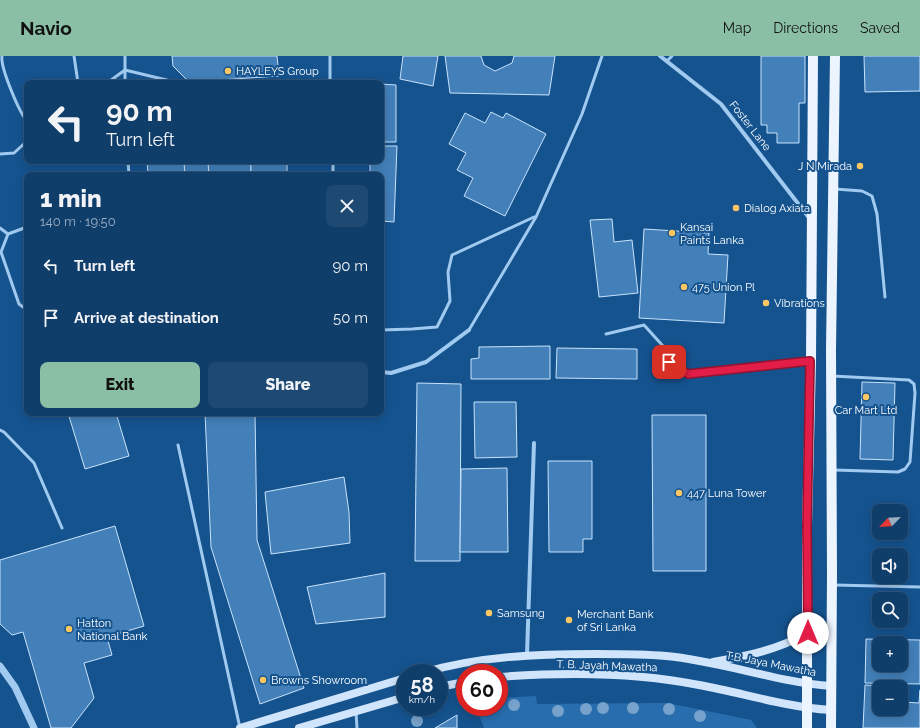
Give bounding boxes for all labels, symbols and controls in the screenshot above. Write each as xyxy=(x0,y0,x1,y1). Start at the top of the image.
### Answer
text: Navio xyxy=(20,17,72,39)
text: Map xyxy=(723,20,751,36)
text: Directions xyxy=(773,20,838,36)
text: Saved xyxy=(860,20,900,36)
place label: HAYLEYS Group xyxy=(236,65,319,78)
marker: HAYLEYS Group xyxy=(223,66,233,76)
text: 90 m xyxy=(106,95,172,128)
icon: left xyxy=(40,96,92,148)
street label: Foster Lane xyxy=(726,98,774,154)
text: Turn left xyxy=(106,129,175,150)
place label: J N Mirada xyxy=(798,160,852,173)
marker: J N Mirada xyxy=(855,161,865,171)
text: 1 min xyxy=(40,184,102,213)
button: close xyxy=(326,185,368,227)
place label: Dialog Axiata xyxy=(744,202,810,215)
marker: Dialog Axiata xyxy=(731,203,741,213)
text: 140 m · 19:50 xyxy=(40,214,116,229)
place label: Kansai Paints Lanka xyxy=(680,221,744,247)
marker: Kansai Paints Lanka xyxy=(667,228,677,238)
icon: left xyxy=(40,255,62,277)
text: Turn left xyxy=(74,257,135,275)
text: 90 m xyxy=(332,257,368,275)
place label: 475 Union Pl xyxy=(692,281,755,294)
marker: 475 Union Pl xyxy=(679,282,689,292)
place label: Vibrations xyxy=(774,297,825,310)
marker: Vibrations xyxy=(761,298,771,308)
icon: arrive xyxy=(40,307,62,329)
text: Arrive at destination xyxy=(74,309,219,327)
text: 50 m xyxy=(333,309,368,327)
pin xyxy=(652,345,686,379)
icon: arrive xyxy=(658,351,680,373)
button: Exit xyxy=(40,362,200,408)
button: Share xyxy=(208,362,368,408)
marker: Car Mart Ltd xyxy=(861,392,871,402)
place label: Car Mart Ltd xyxy=(835,404,897,417)
place label: 447 Luna Tower xyxy=(687,487,766,500)
marker: 447 Luna Tower xyxy=(674,488,684,498)
north arrow xyxy=(872,504,908,540)
map controls xyxy=(872,504,908,716)
button: sound xyxy=(872,548,908,584)
button: search xyxy=(872,592,908,628)
place label: Samsung xyxy=(497,607,545,620)
marker: Samsung xyxy=(484,608,494,618)
place label: Merchant Bank of Sri Lanka xyxy=(577,608,654,634)
position arrow xyxy=(787,612,829,654)
marker: Merchant Bank of Sri Lanka xyxy=(564,615,574,625)
place label: Hatton National Bank xyxy=(77,617,148,643)
marker: Hatton National Bank xyxy=(64,624,74,634)
button: + xyxy=(872,636,908,672)
street label: T.B. Jaya Mawatha xyxy=(725,649,817,679)
street label: T. B. Jayah Mawatha xyxy=(556,658,658,674)
speed limit sign: 60 xyxy=(456,664,508,716)
text: 58 xyxy=(410,673,434,697)
place label: Browns Showroom xyxy=(271,674,367,687)
marker: Browns Showroom xyxy=(258,675,268,685)
button: − xyxy=(872,680,908,716)
text: km/h xyxy=(409,694,435,705)

